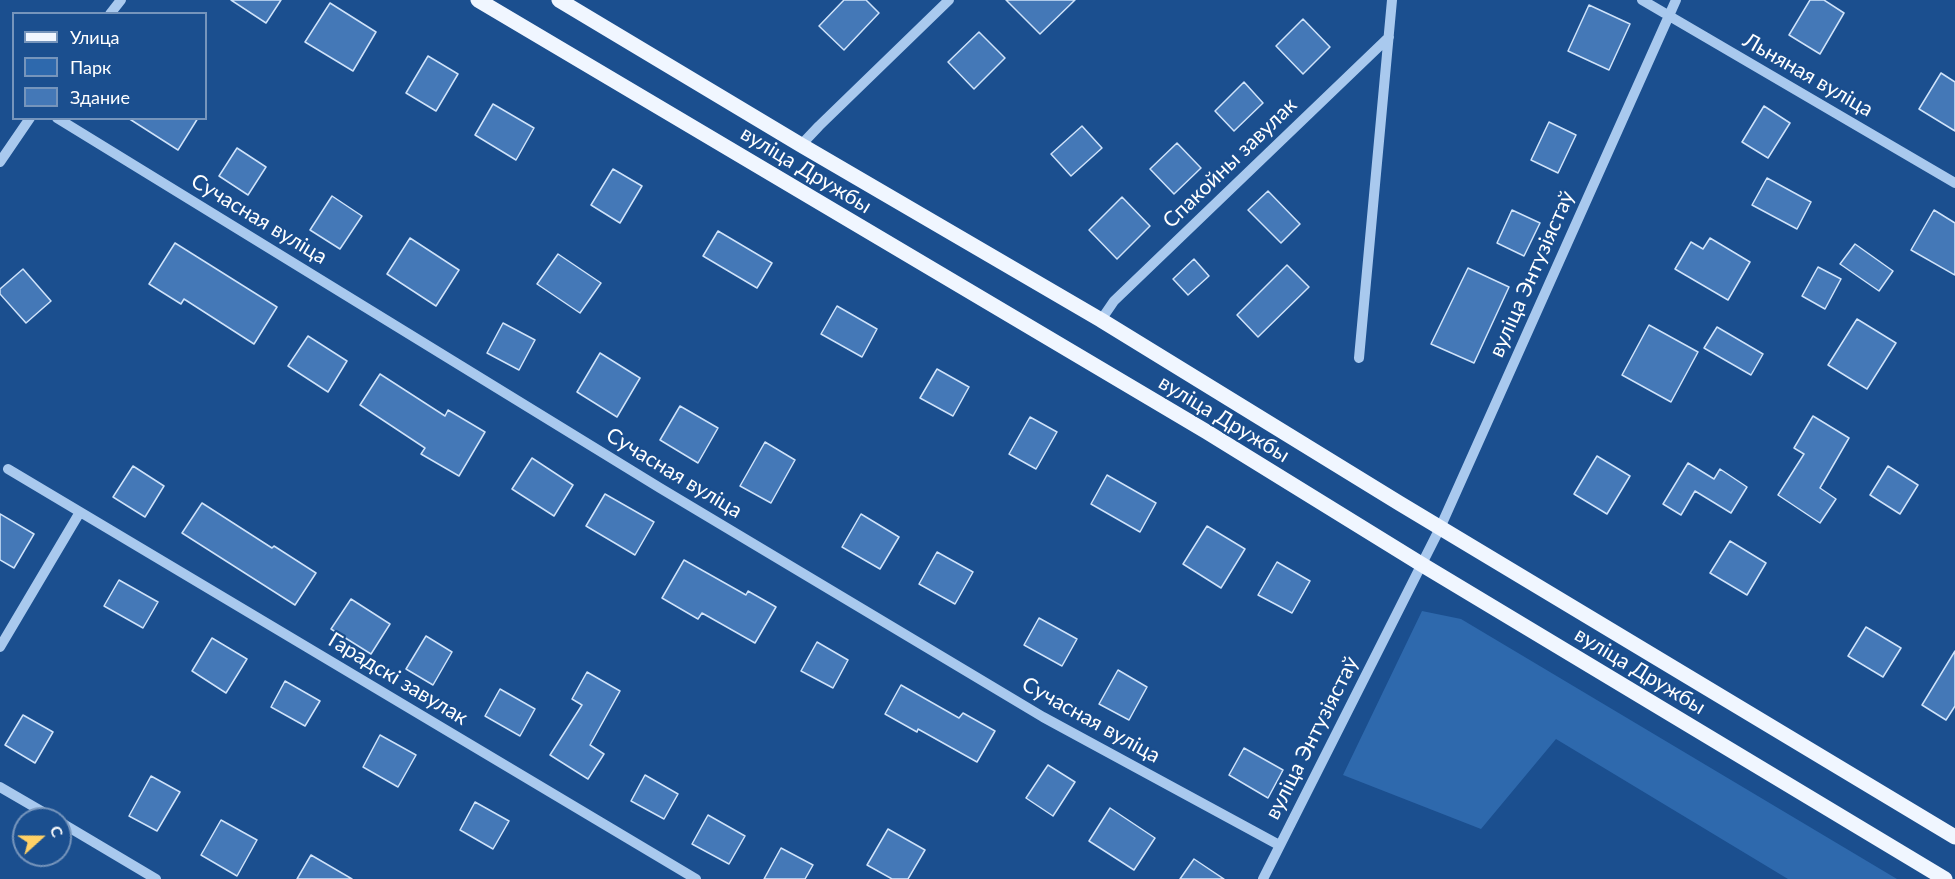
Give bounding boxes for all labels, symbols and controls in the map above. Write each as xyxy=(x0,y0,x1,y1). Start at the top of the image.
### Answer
legend xyxy=(12,12,207,120)
text: Улица xyxy=(70,26,120,48)
street label: Льняная вуліца xyxy=(1739,28,1877,122)
text: Парк xyxy=(70,56,111,78)
text: Здание xyxy=(70,86,130,108)
street label: Спакойны завулак xyxy=(1158,93,1302,233)
street label: вуліца Дружбы xyxy=(736,121,876,219)
street label: Сучасная вуліца xyxy=(186,168,332,270)
street label: вуліца Энтузіястаў xyxy=(1484,187,1580,361)
street label: вуліца Дружбы xyxy=(1154,370,1294,468)
street label: Сучасная вуліца xyxy=(601,422,747,524)
street label: вуліца Дружбы xyxy=(1570,622,1710,720)
street label: Гарадскі завулак xyxy=(324,627,472,731)
street label: вуліца Энтузіястаў xyxy=(1260,652,1364,824)
street label: Сучасная вуліца xyxy=(1017,672,1165,768)
north arrow xyxy=(12,807,72,867)
text: С xyxy=(47,823,68,839)

